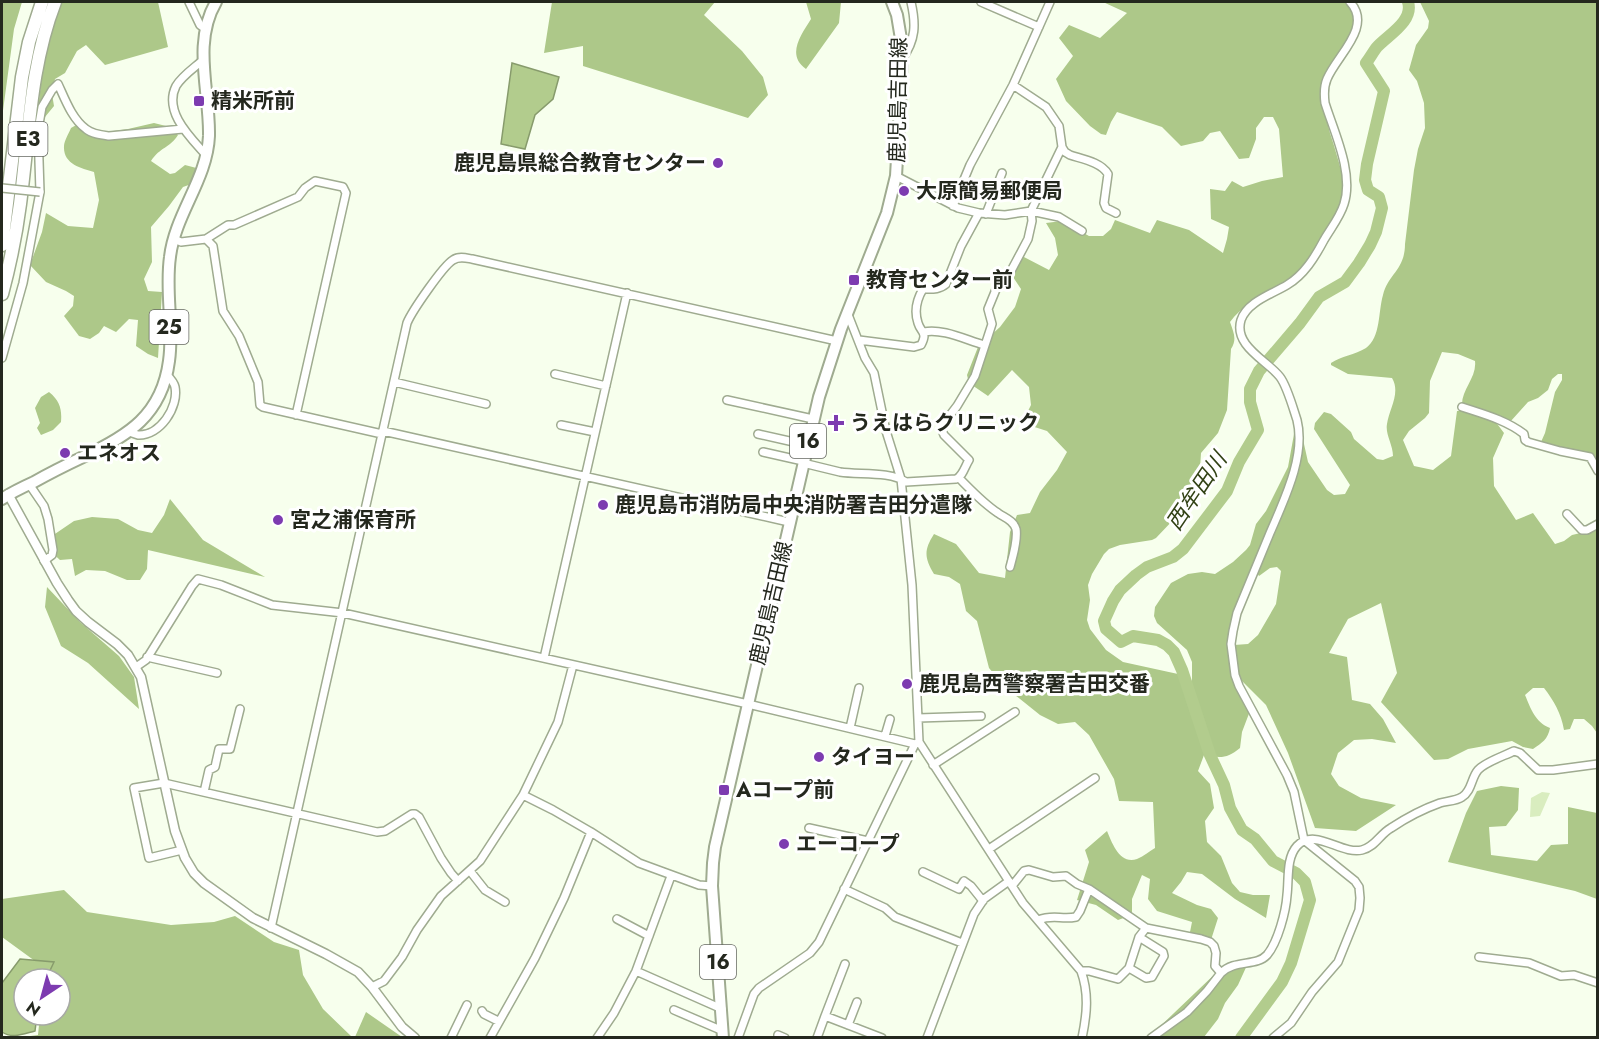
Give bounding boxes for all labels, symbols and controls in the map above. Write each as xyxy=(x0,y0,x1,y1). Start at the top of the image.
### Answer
street label: 鹿児島吉田線 xyxy=(882,37,914,163)
place label: 精米所前 xyxy=(211,86,295,116)
marker: 精米所前 xyxy=(192,94,206,108)
road number: E3 xyxy=(9,122,48,156)
place label: 鹿児島県総合教育センター xyxy=(454,148,706,178)
marker: 鹿児島県総合教育センター xyxy=(711,156,725,170)
place label: 大原簡易郵便局 xyxy=(916,176,1063,206)
marker: 大原簡易郵便局 xyxy=(897,184,911,198)
place label: 教育センター前 xyxy=(866,265,1013,295)
marker: 教育センター前 xyxy=(847,273,861,287)
road number: 25 xyxy=(150,310,188,344)
place label: うえはらクリニック xyxy=(850,408,1039,438)
marker: うえはらクリニック xyxy=(827,414,845,432)
road number: 16 xyxy=(790,424,826,458)
place label: エネオス xyxy=(77,438,161,468)
water label: 西牟田川 xyxy=(1158,444,1235,536)
marker: エネオス xyxy=(58,446,72,460)
place label: 鹿児島市消防局中央消防署吉田分遣隊 xyxy=(615,490,972,520)
marker: 鹿児島市消防局中央消防署吉田分遣隊 xyxy=(596,498,610,512)
place label: 宮之浦保育所 xyxy=(290,505,416,535)
marker: 宮之浦保育所 xyxy=(271,513,285,527)
street label: 鹿児島吉田線 xyxy=(742,538,800,668)
place label: 鹿児島西警察署吉田交番 xyxy=(919,669,1150,699)
marker: 鹿児島西警察署吉田交番 xyxy=(900,677,914,691)
place label: タイヨー xyxy=(831,742,915,772)
marker: タイヨー xyxy=(812,750,826,764)
place label: Aコープ前 xyxy=(735,775,834,805)
marker: Aコープ前 xyxy=(717,783,731,797)
place label: エーコープ xyxy=(796,829,900,859)
marker: エーコープ xyxy=(777,837,791,851)
road number: 16 xyxy=(700,945,736,979)
north arrow xyxy=(12,967,72,1027)
text: N xyxy=(22,996,45,1022)

